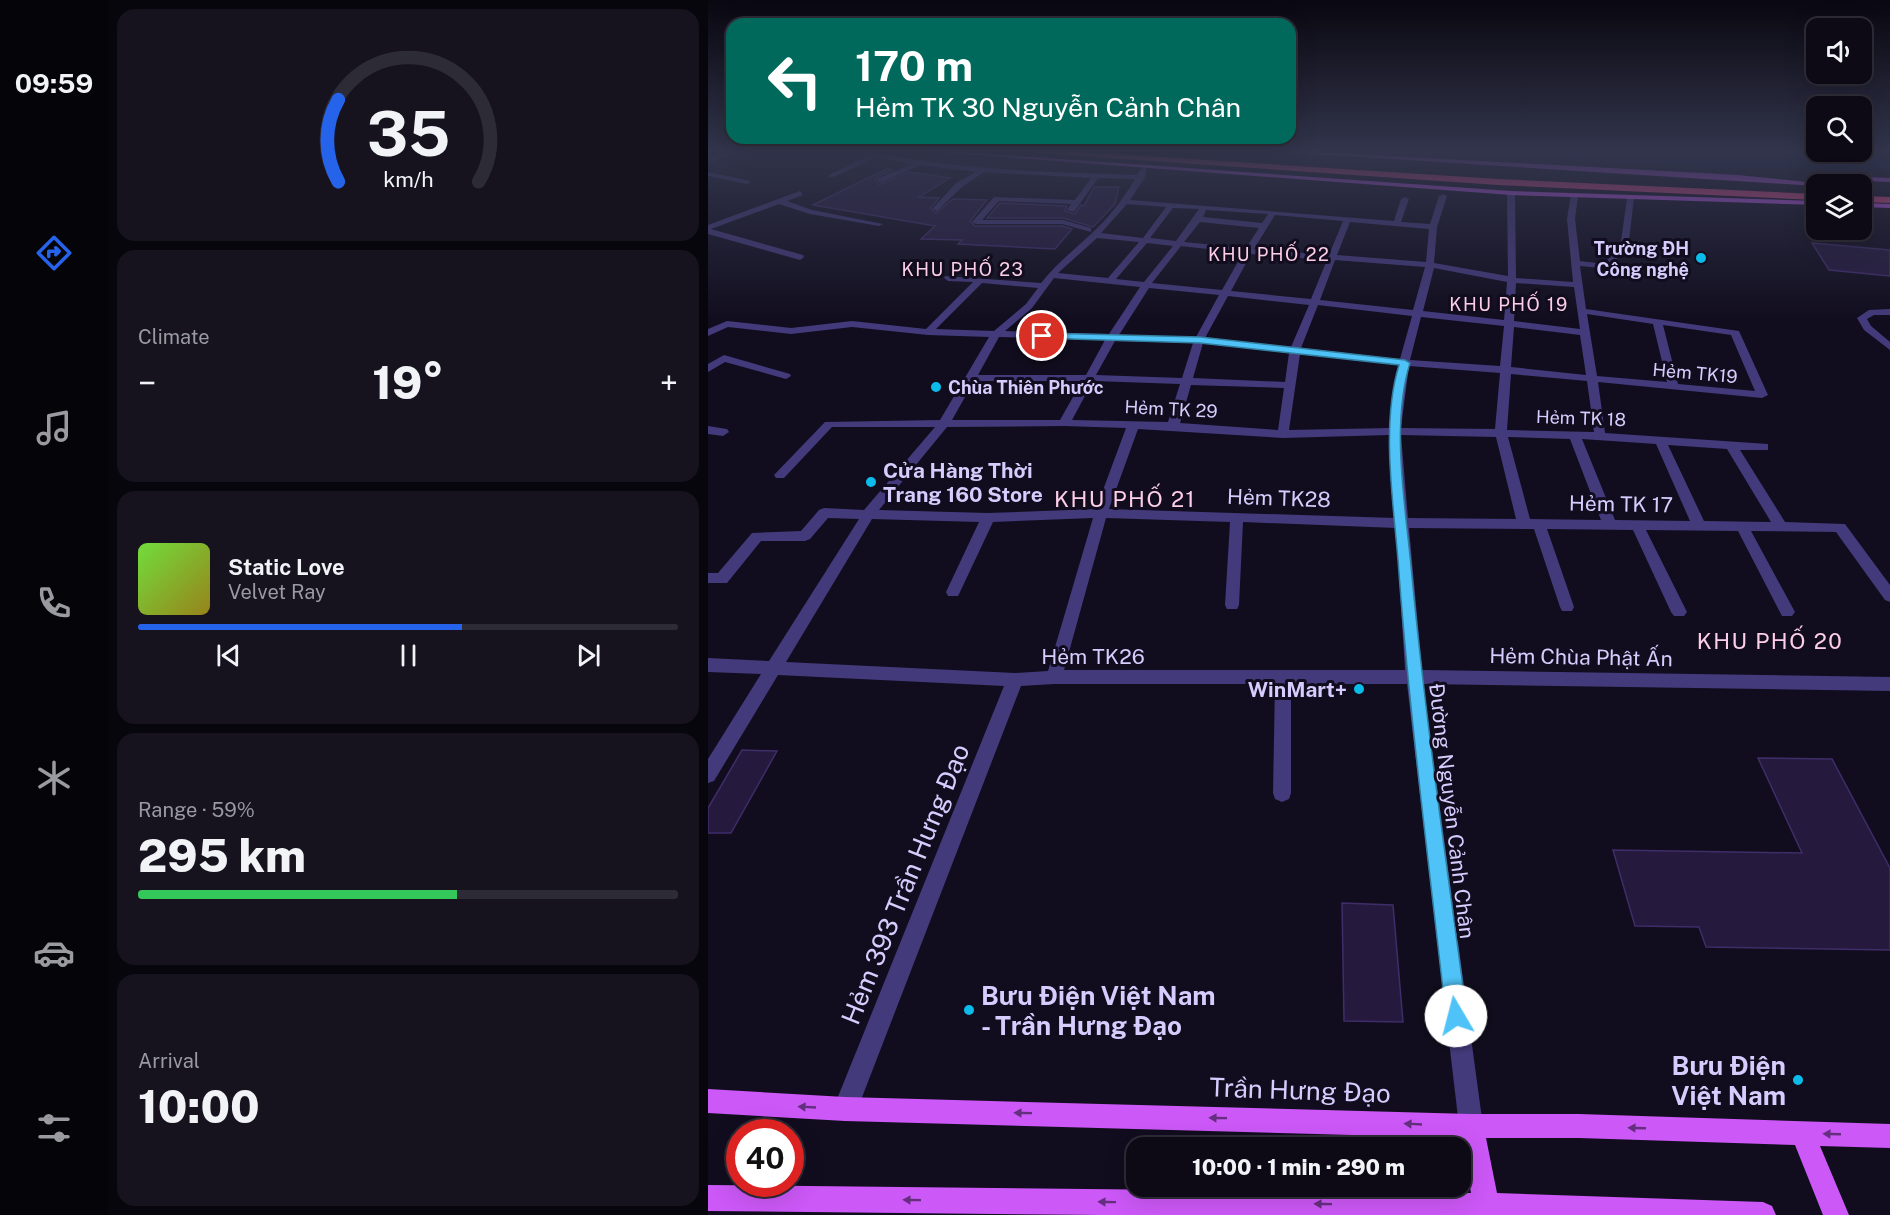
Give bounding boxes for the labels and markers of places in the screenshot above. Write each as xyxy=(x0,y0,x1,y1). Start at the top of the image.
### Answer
place label: Trường ĐH Công nghệ xyxy=(1594,238,1689,280)
marker: Trường ĐH Công nghệ xyxy=(1694,251,1708,265)
pin xyxy=(1016,310,1067,361)
place label: Chùa Thiên Phước xyxy=(948,377,1104,398)
marker: Chùa Thiên Phước xyxy=(929,380,943,394)
place label: Cửa Hàng Thời Trang 160 Store xyxy=(883,458,1043,507)
marker: Cửa Hàng Thời Trang 160 Store xyxy=(864,475,878,489)
place label: WinMart+ xyxy=(1248,677,1347,702)
marker: WinMart+ xyxy=(1352,682,1366,696)
place label: Bưu Điện Việt Nam - Trần Hưng Đạo xyxy=(981,980,1216,1041)
marker: Bưu Điện Việt Nam - Trần Hưng Đạo xyxy=(962,1003,976,1017)
place label: Bưu Điện Việt Nam xyxy=(1671,1050,1786,1111)
marker: Bưu Điện Việt Nam xyxy=(1791,1073,1805,1087)

